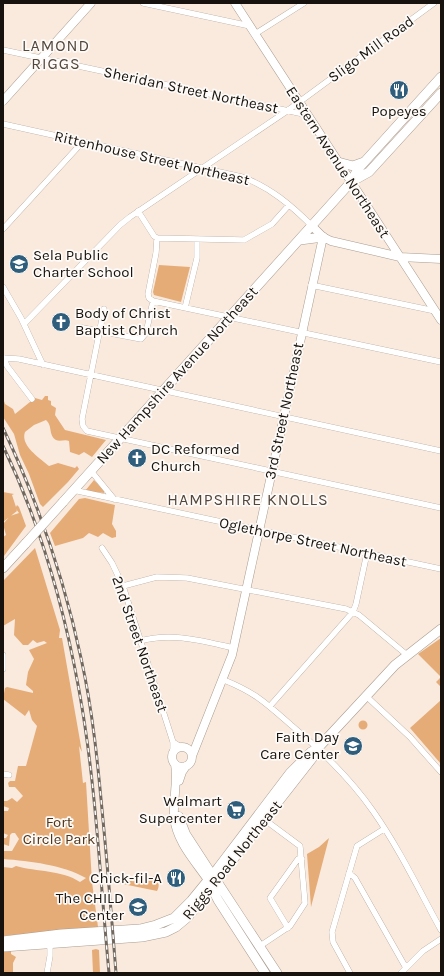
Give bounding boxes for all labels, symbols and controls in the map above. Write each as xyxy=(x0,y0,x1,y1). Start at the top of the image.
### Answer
street label: Sligo Mill Road xyxy=(325,12,417,86)
district label: LAMOND RIGGS xyxy=(22,36,90,73)
street label: Sheridan Street Northeast xyxy=(102,63,280,117)
restaurant icon: Popeyes xyxy=(388,79,410,101)
street label: Eastern Avenue Northeast xyxy=(282,83,394,241)
place label: Popeyes xyxy=(371,102,427,120)
street label: Rittenhouse Street Northeast xyxy=(53,127,252,189)
place label: Sela Public Charter School xyxy=(33,246,134,281)
school or university icon: Sela Public Charter School xyxy=(8,253,30,275)
street label: New Hampshire Avenue Northeast xyxy=(93,282,262,467)
place label: Body of Christ Baptist Church xyxy=(75,304,178,339)
church icon: Body of Christ Baptist Church xyxy=(50,311,72,333)
street label: 3rd Street Northeast xyxy=(261,341,307,481)
place label: DC Reformed Church xyxy=(151,440,240,475)
church icon: DC Reformed Church xyxy=(126,447,148,469)
district label: HAMPSHIRE KNOLLS xyxy=(167,490,329,509)
street label: Oglethorpe Street Northeast xyxy=(218,513,409,571)
street label: 2nd Street Northeast xyxy=(108,573,172,715)
place label: Faith Day Care Center xyxy=(260,728,340,763)
school or university icon: Faith Day Care Center xyxy=(342,735,364,757)
place label: Walmart Supercenter xyxy=(139,792,223,827)
street label: Riggs Road Northeast xyxy=(178,796,286,923)
supermarket icon: Walmart Supercenter xyxy=(225,799,247,821)
park label: Fort Circle Park xyxy=(23,813,95,848)
restaurant icon: Chick-fil-A xyxy=(165,867,187,889)
place label: Chick-fil-A xyxy=(90,869,162,887)
place label: The CHILD Center xyxy=(56,889,125,924)
school or university icon: The CHILD Center xyxy=(127,896,149,918)

